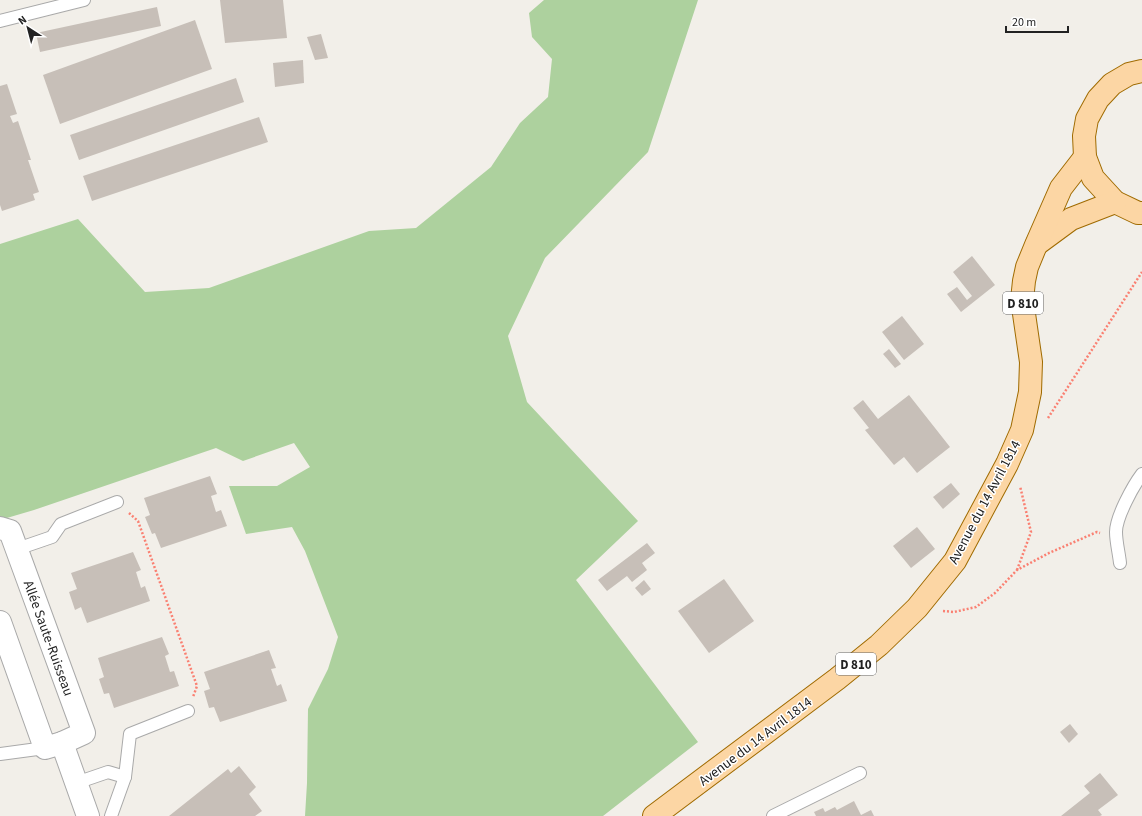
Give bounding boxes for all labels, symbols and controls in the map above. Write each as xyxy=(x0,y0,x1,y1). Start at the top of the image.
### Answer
north arrow xyxy=(8,8,48,48)
scale bar xyxy=(1006,8,1068,34)
text: N xyxy=(15,12,30,29)
text: 20 m xyxy=(1012,14,1036,31)
road number: D 810 xyxy=(1003,292,1043,314)
street label: Avenue du 14 Avril 1814 xyxy=(944,437,1026,568)
street label: Allée Saute-Ruisseau xyxy=(18,578,78,699)
road number: D 810 xyxy=(836,653,876,675)
street label: Avenue du 14 Avril 1814 xyxy=(695,692,817,791)

